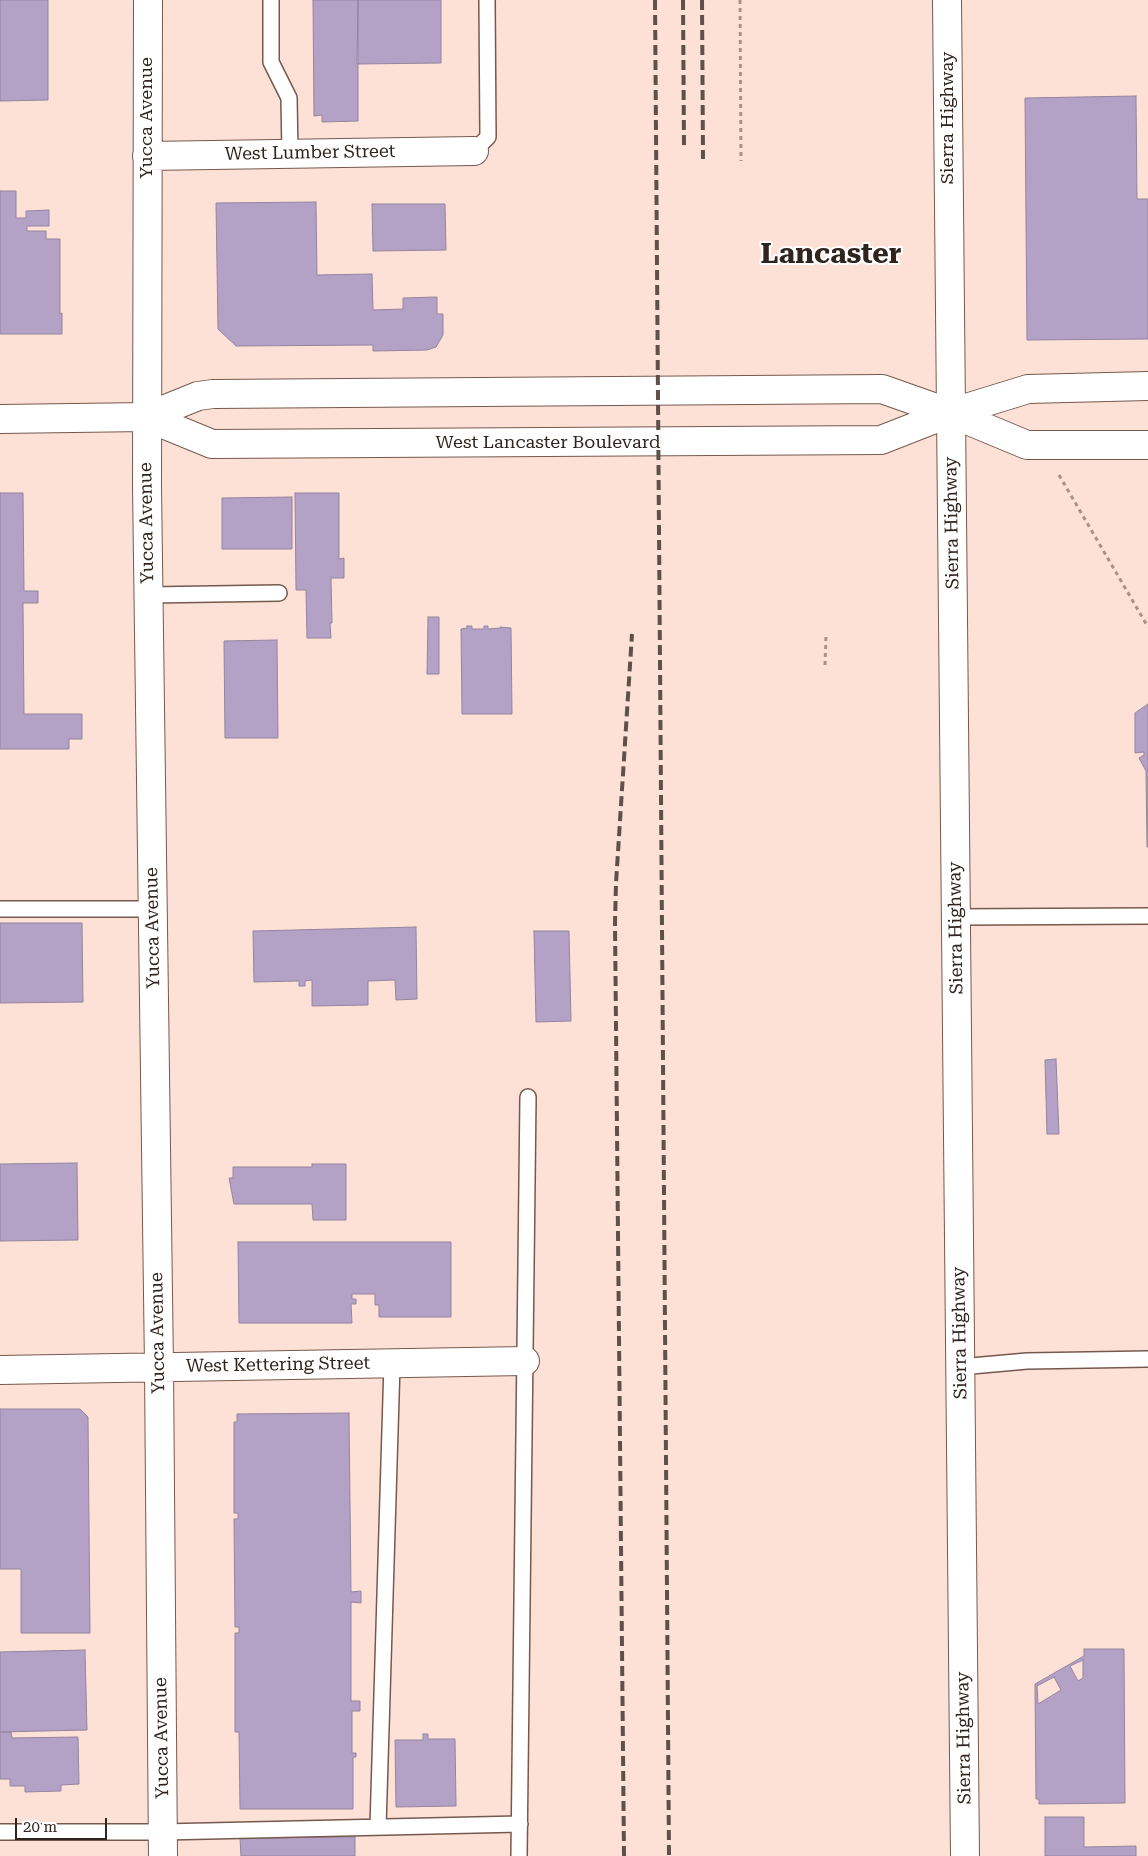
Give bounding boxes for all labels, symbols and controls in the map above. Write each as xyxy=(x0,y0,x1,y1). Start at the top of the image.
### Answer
street label: Sierra Highway xyxy=(937,52,959,184)
street label: Yucca Avenue xyxy=(136,57,158,179)
street label: West Lumber Street xyxy=(224,141,396,165)
district label: Lancaster xyxy=(761,238,901,272)
street label: West Lancaster Boulevard xyxy=(436,432,660,454)
street label: Sierra Highway xyxy=(940,456,964,590)
street label: Yucca Avenue xyxy=(135,462,159,584)
street label: Sierra Highway xyxy=(944,861,968,995)
street label: Yucca Avenue xyxy=(141,867,165,989)
street label: Sierra Highway xyxy=(948,1266,972,1400)
street label: Yucca Avenue xyxy=(146,1272,170,1394)
street label: West Kettering Street xyxy=(186,1353,370,1377)
street label: Sierra Highway xyxy=(952,1671,976,1805)
street label: Yucca Avenue xyxy=(150,1677,174,1799)
scale bar xyxy=(18,1808,110,1840)
text: 20 m xyxy=(23,1818,57,1836)

